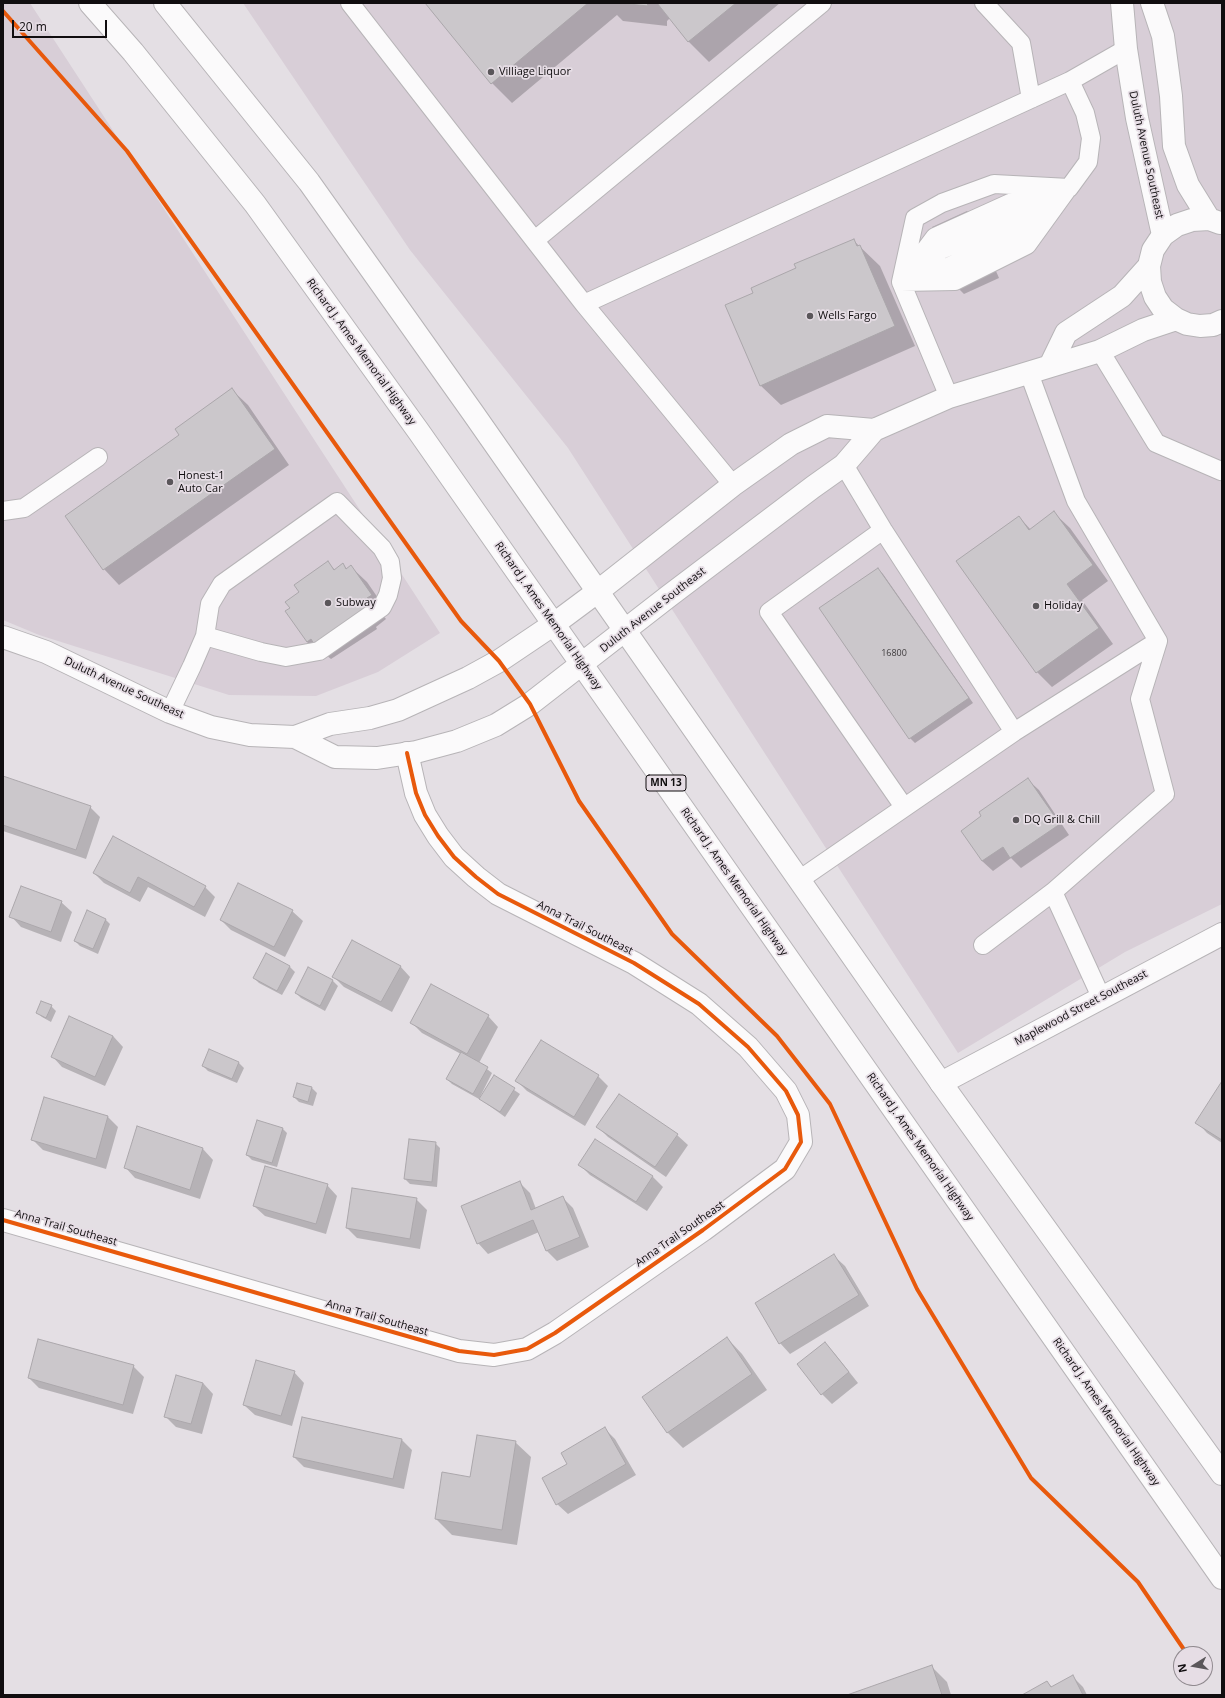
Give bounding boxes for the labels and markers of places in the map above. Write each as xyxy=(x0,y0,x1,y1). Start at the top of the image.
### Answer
place label: Villiage Liquor xyxy=(499,65,571,79)
marker: Villiage Liquor xyxy=(486,67,496,77)
place label: Wells Fargo xyxy=(818,309,877,323)
marker: Wells Fargo xyxy=(805,311,815,321)
place label: Honest-1 Auto Car xyxy=(178,469,225,495)
marker: Honest-1 Auto Car xyxy=(165,477,175,487)
place label: Subway xyxy=(336,596,376,610)
marker: Subway xyxy=(323,598,333,608)
place label: Holiday xyxy=(1044,599,1083,613)
marker: Holiday xyxy=(1031,601,1041,611)
place label: DQ Grill & Chill xyxy=(1024,813,1100,827)
marker: DQ Grill & Chill xyxy=(1011,815,1021,825)

